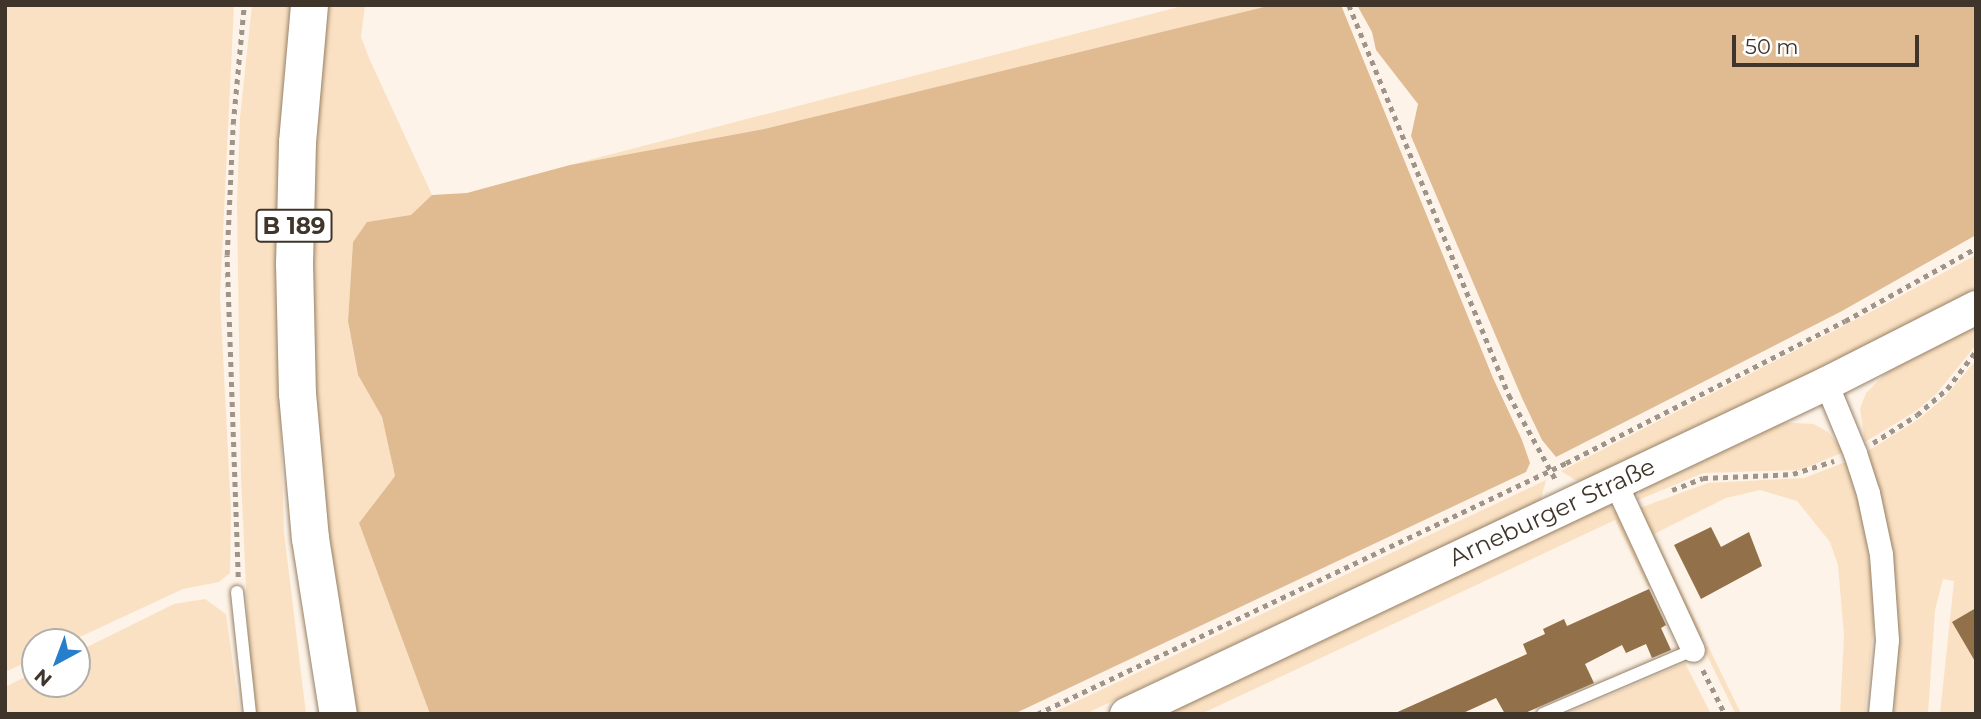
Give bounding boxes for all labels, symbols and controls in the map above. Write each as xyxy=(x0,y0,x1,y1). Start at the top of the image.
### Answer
scale bar xyxy=(1736,21,1923,65)
text: 50 m xyxy=(1745,34,1799,59)
road number: B 189 xyxy=(256,206,332,246)
street label: Arneburger Straße xyxy=(1445,452,1659,572)
north arrow xyxy=(21,628,91,698)
text: N xyxy=(30,664,57,691)

